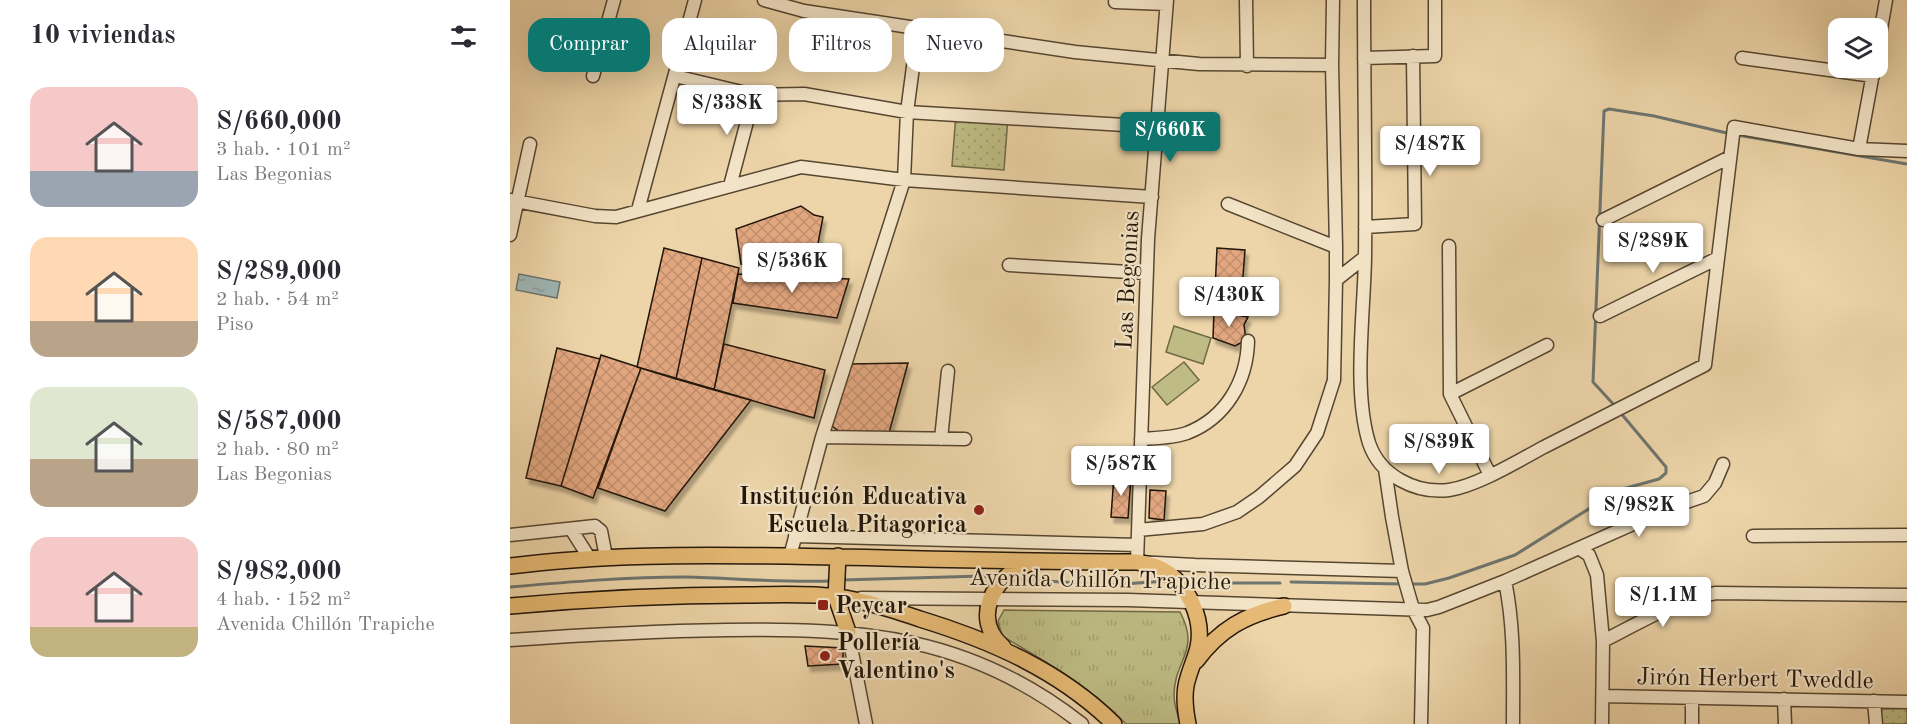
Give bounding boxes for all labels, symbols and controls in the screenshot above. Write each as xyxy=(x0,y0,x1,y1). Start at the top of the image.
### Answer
chip: Comprar xyxy=(528,18,650,72)
chip: Alquilar xyxy=(662,18,777,72)
chip: Filtros xyxy=(789,18,892,72)
chip: Nuevo xyxy=(904,18,1004,72)
map controls xyxy=(1828,18,1888,78)
button: layers xyxy=(1828,18,1888,78)
icon: filters xyxy=(447,20,480,53)
text: 10 viviendas xyxy=(30,23,176,49)
pin: S/338K xyxy=(678,85,776,136)
text: S/338K xyxy=(691,94,763,114)
text: S/660,000 xyxy=(216,109,342,135)
icon: home xyxy=(78,111,150,183)
pin: S/660K xyxy=(1121,112,1219,163)
text: S/660K xyxy=(1134,121,1206,141)
pin: S/487K xyxy=(1381,126,1479,177)
text: S/487K xyxy=(1394,135,1466,155)
text: 3 hab. · 101 m² xyxy=(216,140,350,160)
text: Las Begonias xyxy=(216,165,332,185)
street label: Las Begonias xyxy=(1113,210,1145,350)
pin: S/289K xyxy=(1604,223,1702,274)
text: S/289K xyxy=(1617,232,1689,252)
pin: S/536K xyxy=(743,243,841,294)
text: S/536K xyxy=(756,252,828,272)
text: S/289,000 xyxy=(216,259,342,285)
icon: home xyxy=(78,261,150,333)
pin: S/430K xyxy=(1180,277,1278,328)
text: S/430K xyxy=(1193,286,1265,306)
text: 2 hab. · 54 m² xyxy=(216,290,339,310)
text: Piso xyxy=(216,315,254,335)
text: S/587,000 xyxy=(216,409,342,435)
icon: home xyxy=(78,411,150,483)
pin: S/839K xyxy=(1390,424,1488,475)
text: S/839K xyxy=(1403,433,1475,453)
text: 2 hab. · 80 m² xyxy=(216,440,339,460)
pin: S/587K xyxy=(1072,446,1170,497)
text: S/587K xyxy=(1085,455,1157,475)
text: Las Begonias xyxy=(216,465,332,485)
place label: Institución Educativa Escuela Pitagorica xyxy=(739,486,967,538)
pin: S/982K xyxy=(1590,487,1688,538)
text: S/982K xyxy=(1603,496,1675,516)
marker: Institución Educativa Escuela Pitagorica xyxy=(972,503,986,517)
text: S/982,000 xyxy=(216,559,342,585)
icon: home xyxy=(78,561,150,633)
street label: Avenida Chillón Trapiche xyxy=(969,567,1231,595)
pin: S/1.1M xyxy=(1614,577,1712,628)
text: S/1.1M xyxy=(1629,586,1697,606)
text: 4 hab. · 152 m² xyxy=(216,590,350,610)
place label: Peycar xyxy=(835,595,907,619)
marker: Peycar xyxy=(816,598,830,612)
text: Avenida Chillón Trapiche xyxy=(216,615,435,635)
place label: Pollería Valentino's xyxy=(837,632,955,684)
marker: Pollería Valentino's xyxy=(818,649,832,663)
street label: Jirón Herbert Tweddle xyxy=(1636,666,1874,694)

